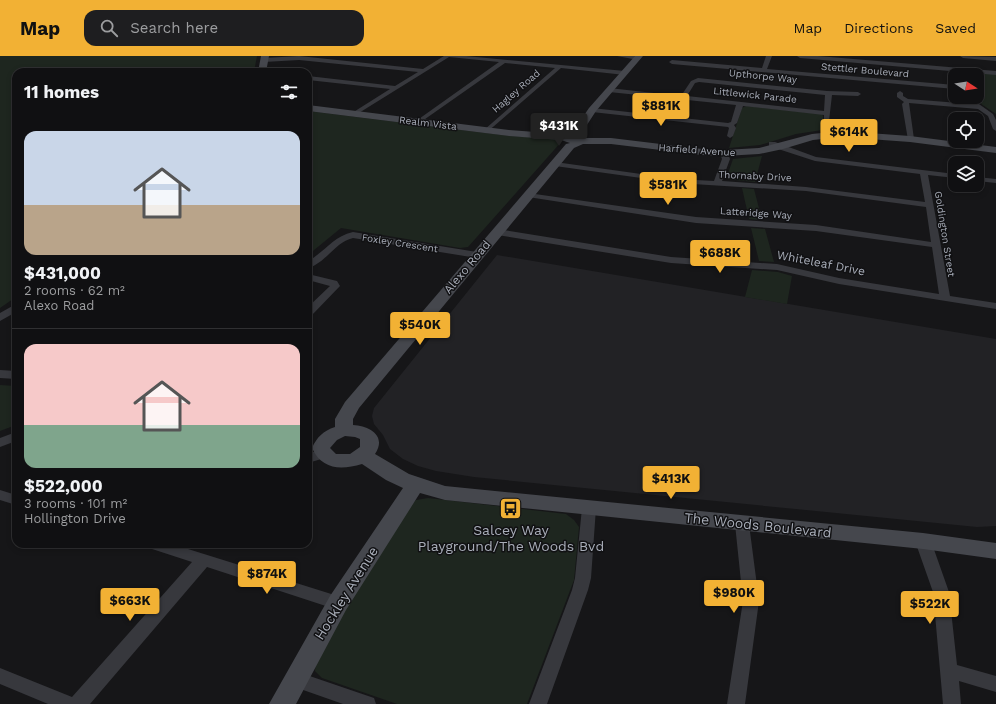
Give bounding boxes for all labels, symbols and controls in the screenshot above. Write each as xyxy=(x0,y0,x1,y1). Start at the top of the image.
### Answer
search box xyxy=(84,10,364,46)
text: Map xyxy=(20,17,60,40)
icon: search xyxy=(98,17,120,39)
text: Search here xyxy=(130,19,218,37)
text: Map xyxy=(794,20,822,36)
text: Directions xyxy=(844,20,913,36)
text: Saved xyxy=(935,20,976,36)
street label: Stettler Boulevard xyxy=(821,61,909,79)
street label: Hagley Road xyxy=(490,67,542,115)
street label: Upthorpe Way xyxy=(728,67,799,85)
north arrow xyxy=(948,68,984,104)
map controls xyxy=(948,68,984,192)
icon: filters xyxy=(278,81,300,103)
text: 11 homes xyxy=(24,82,99,102)
street label: Littlewick Parade xyxy=(713,85,798,105)
pin: $881K xyxy=(633,93,689,127)
text: $881K xyxy=(641,98,681,113)
button: locate xyxy=(948,112,984,148)
pin: $431K xyxy=(531,113,587,147)
street label: Realm Vista xyxy=(399,114,458,132)
text: $431K xyxy=(539,118,579,133)
pin: $614K xyxy=(821,119,877,153)
text: $614K xyxy=(829,124,869,139)
street label: Harfield Avenue xyxy=(658,142,736,158)
button: layers xyxy=(948,156,984,192)
icon: home xyxy=(126,157,198,229)
street label: Thornaby Drive xyxy=(718,169,792,183)
pin: $581K xyxy=(640,172,696,206)
text: $581K xyxy=(649,177,687,192)
street label: Goldington Street xyxy=(933,190,957,278)
street label: Latteridge Way xyxy=(720,205,793,221)
street label: Foxley Crescent xyxy=(361,232,440,255)
street label: Alexo Road xyxy=(441,238,493,296)
pin: $688K xyxy=(692,240,748,274)
text: $688K xyxy=(699,245,741,260)
street label: Whiteleaf Drive xyxy=(776,248,866,278)
text: $431,000 xyxy=(24,263,101,283)
text: 2 rooms · 62 m² xyxy=(24,283,125,298)
text: Alexo Road xyxy=(24,298,94,313)
pin: $540K xyxy=(392,312,448,346)
text: $540K xyxy=(399,317,441,332)
icon: home xyxy=(126,370,198,442)
pin: $413K xyxy=(643,466,699,500)
text: $413K xyxy=(652,471,690,486)
text: $522,000 xyxy=(24,476,103,496)
bus stop icon: Salcey Way Playground/The Woods Bvd xyxy=(498,495,524,521)
text: 3 rooms · 101 m² xyxy=(24,496,127,511)
street label: The Woods Boulevard xyxy=(684,509,832,541)
text: Hollington Drive xyxy=(24,511,126,526)
place label: Salcey Way Playground/The Woods Bvd xyxy=(418,522,604,554)
street label: Hockley Avenue xyxy=(311,543,381,643)
pin: $874K xyxy=(239,561,295,595)
text: $874K xyxy=(247,566,287,581)
pin: $980K xyxy=(706,580,762,614)
text: $980K xyxy=(713,585,755,600)
pin: $663K xyxy=(102,588,158,622)
pin: $522K xyxy=(902,591,958,625)
text: $663K xyxy=(109,593,151,608)
text: $522K xyxy=(910,596,950,611)

